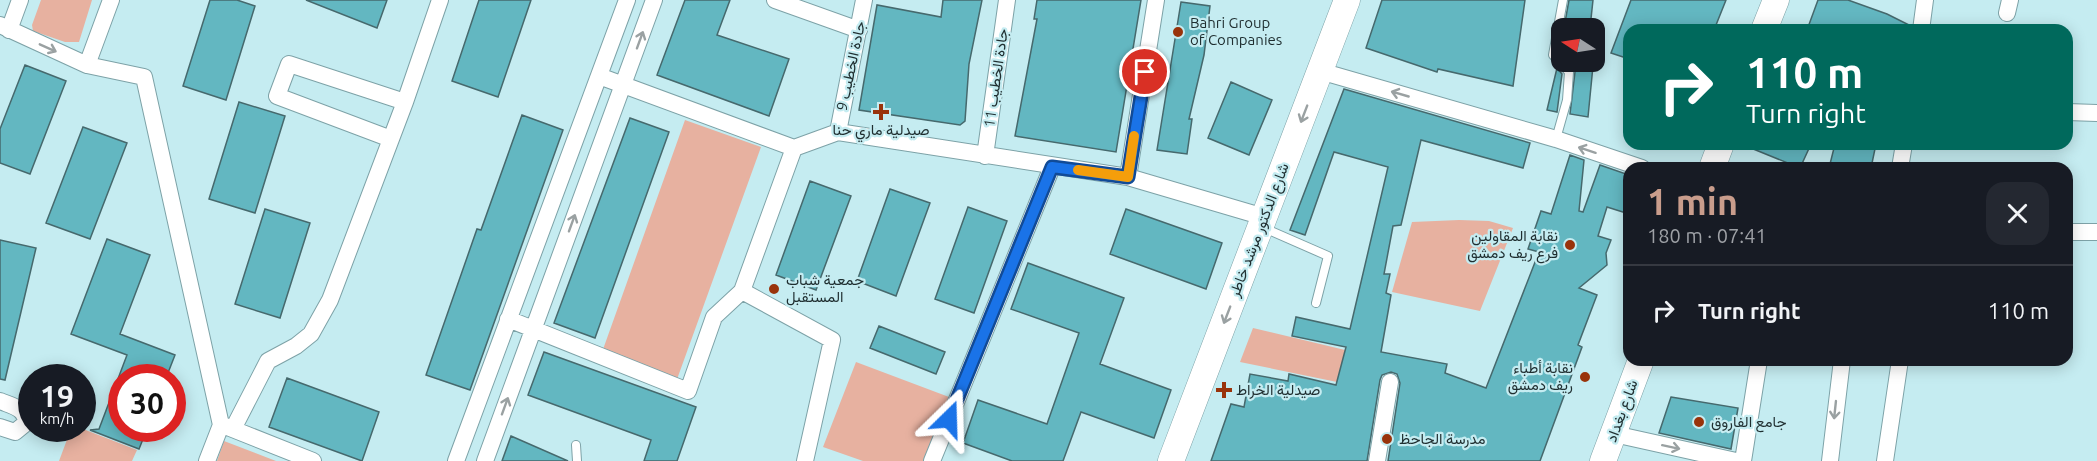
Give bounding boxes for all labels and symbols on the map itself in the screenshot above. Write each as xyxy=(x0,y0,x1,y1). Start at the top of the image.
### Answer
place label: Bahri Group of Companies xyxy=(1190,14,1282,48)
north arrow xyxy=(1551,18,1605,72)
street label: جادة الخطيب 9 xyxy=(833,20,869,112)
marker: Bahri Group of Companies xyxy=(1171,25,1185,39)
street label: جادة الخطيب 11 xyxy=(980,27,1012,129)
one-way arrow xyxy=(635,31,646,50)
one-way arrow xyxy=(38,42,56,54)
pin xyxy=(1119,46,1170,97)
one-way arrow xyxy=(1391,88,1410,99)
one-way arrow xyxy=(1297,104,1308,122)
marker: صيدلية ماري حنا xyxy=(874,105,888,119)
place label: صيدلية ماري حنا xyxy=(832,121,930,143)
one-way arrow xyxy=(1578,143,1597,154)
street label: شارع الدكتور مرشد خاطر xyxy=(1225,160,1295,301)
one-way arrow xyxy=(568,214,579,233)
place label: نقابة المقاولين فرع ريف دمشق xyxy=(1467,227,1558,264)
marker: نقابة المقاولين فرع ريف دمشق xyxy=(1563,238,1577,252)
place label: جمعية شباب المستقبل xyxy=(786,271,864,306)
marker: جمعية شباب المستقبل xyxy=(767,282,781,296)
one-way arrow xyxy=(1221,306,1232,324)
place label: نقابة أطباء ريف دمشق xyxy=(1508,359,1573,395)
speed limit sign: 30 xyxy=(108,364,186,442)
marker: نقابة أطباء ريف دمشق xyxy=(1578,370,1592,384)
street label: شارع بغداد xyxy=(1602,377,1644,445)
place label: صيدلية الخراط xyxy=(1236,381,1320,399)
marker: صيدلية الخراط xyxy=(1217,383,1231,397)
position arrow xyxy=(917,387,981,451)
one-way arrow xyxy=(501,397,512,416)
one-way arrow xyxy=(1829,400,1840,420)
place label: جامع الفاروق xyxy=(1711,413,1787,433)
marker: جامع الفاروق xyxy=(1692,415,1706,429)
place label: مدرسة الجاحظ xyxy=(1399,430,1485,448)
marker: مدرسة الجاحظ xyxy=(1380,432,1394,446)
one-way arrow xyxy=(1661,441,1680,453)

